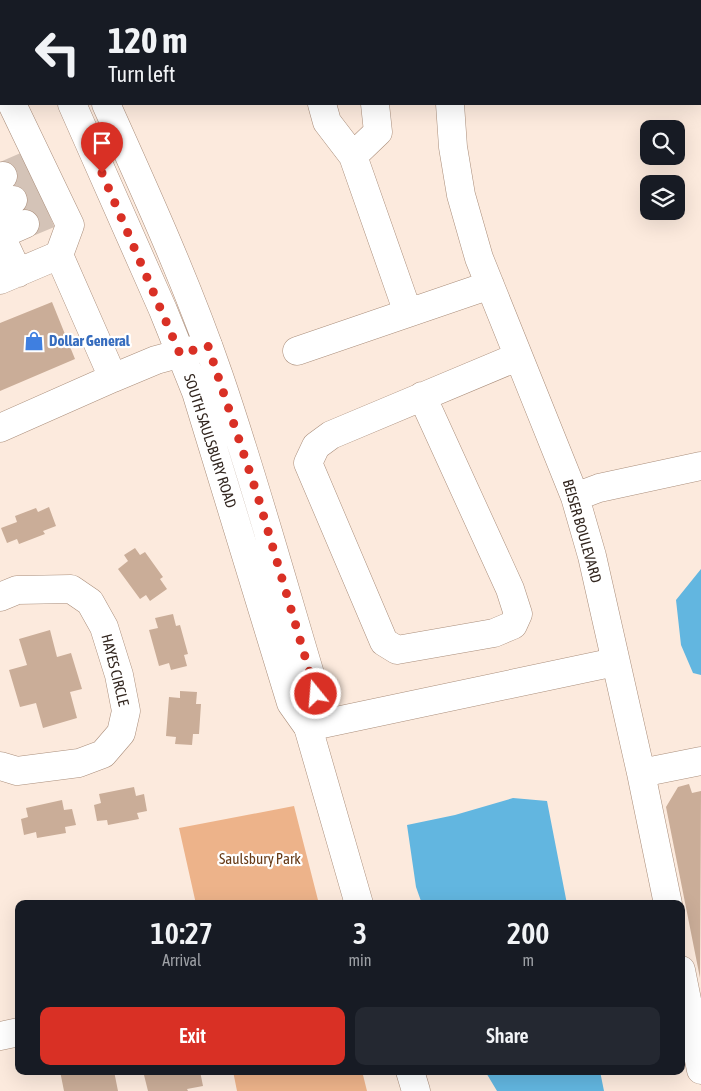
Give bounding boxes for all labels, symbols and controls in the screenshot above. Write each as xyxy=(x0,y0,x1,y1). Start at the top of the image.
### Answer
icon: left xyxy=(25,20,90,85)
text: 120 m xyxy=(108,20,187,60)
text: Turn left xyxy=(108,61,175,87)
map controls xyxy=(640,120,685,220)
button: search xyxy=(640,120,685,165)
pin xyxy=(81,122,123,173)
icon: arrive xyxy=(88,129,116,157)
button: layers xyxy=(640,175,685,220)
shop icon: Dollar General xyxy=(23,330,45,352)
place label: Dollar General xyxy=(49,332,131,349)
street label: SOUTH SAULSBURY ROAD xyxy=(181,372,240,510)
street label: BEISER BOULEVARD xyxy=(560,477,605,585)
street label: HAYES CIRCLE xyxy=(98,632,133,708)
position arrow xyxy=(289,667,341,719)
park label: Saulsbury Park xyxy=(219,850,301,867)
text: 10:27 xyxy=(151,916,213,950)
text: 3 xyxy=(353,916,367,950)
text: 200 xyxy=(507,916,549,950)
text: Arrival xyxy=(162,951,201,969)
text: min xyxy=(349,951,372,969)
text: m xyxy=(522,951,534,969)
button: Exit xyxy=(40,1007,345,1065)
button: Share xyxy=(355,1007,660,1065)

